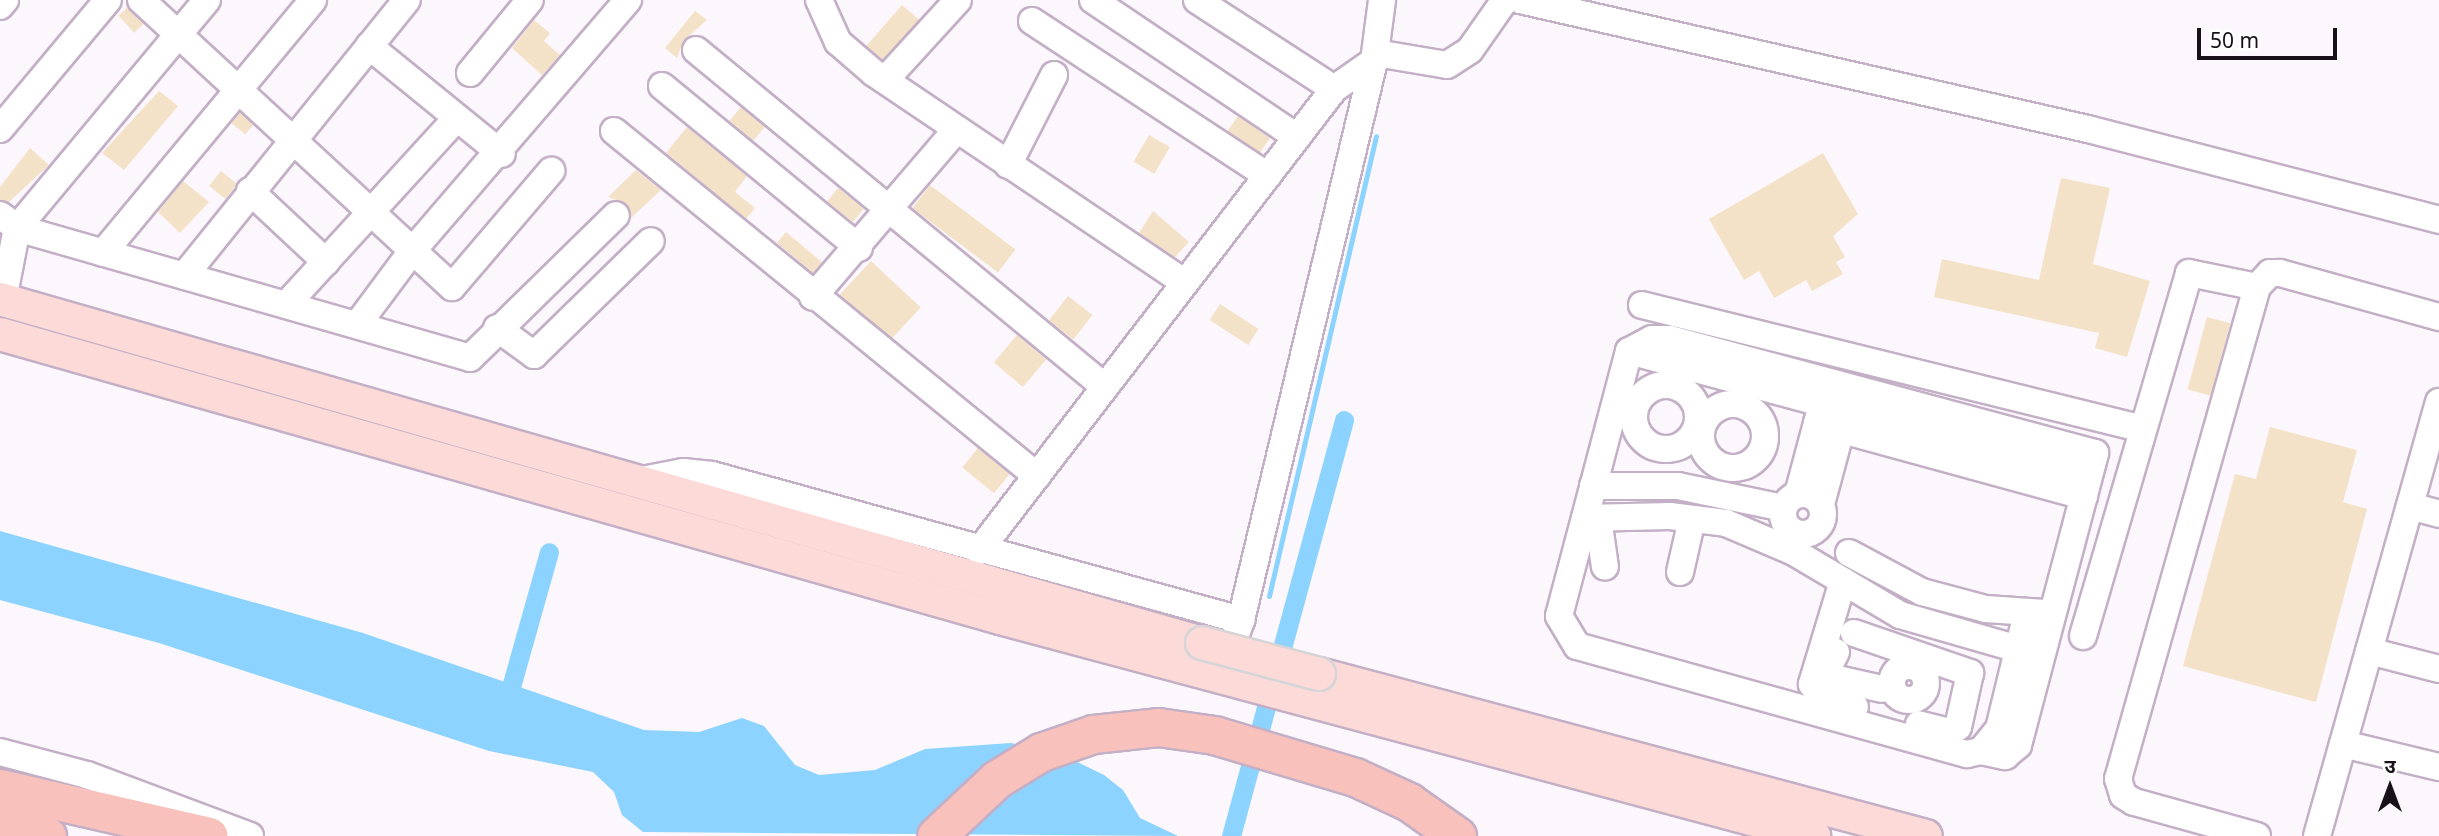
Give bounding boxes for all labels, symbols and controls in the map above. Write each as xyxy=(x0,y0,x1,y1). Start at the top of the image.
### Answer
scale bar xyxy=(2201,14,2341,58)
text: 50 m xyxy=(2210,26,2259,54)
north arrow xyxy=(2355,752,2425,822)
text: उ xyxy=(2384,753,2396,779)

